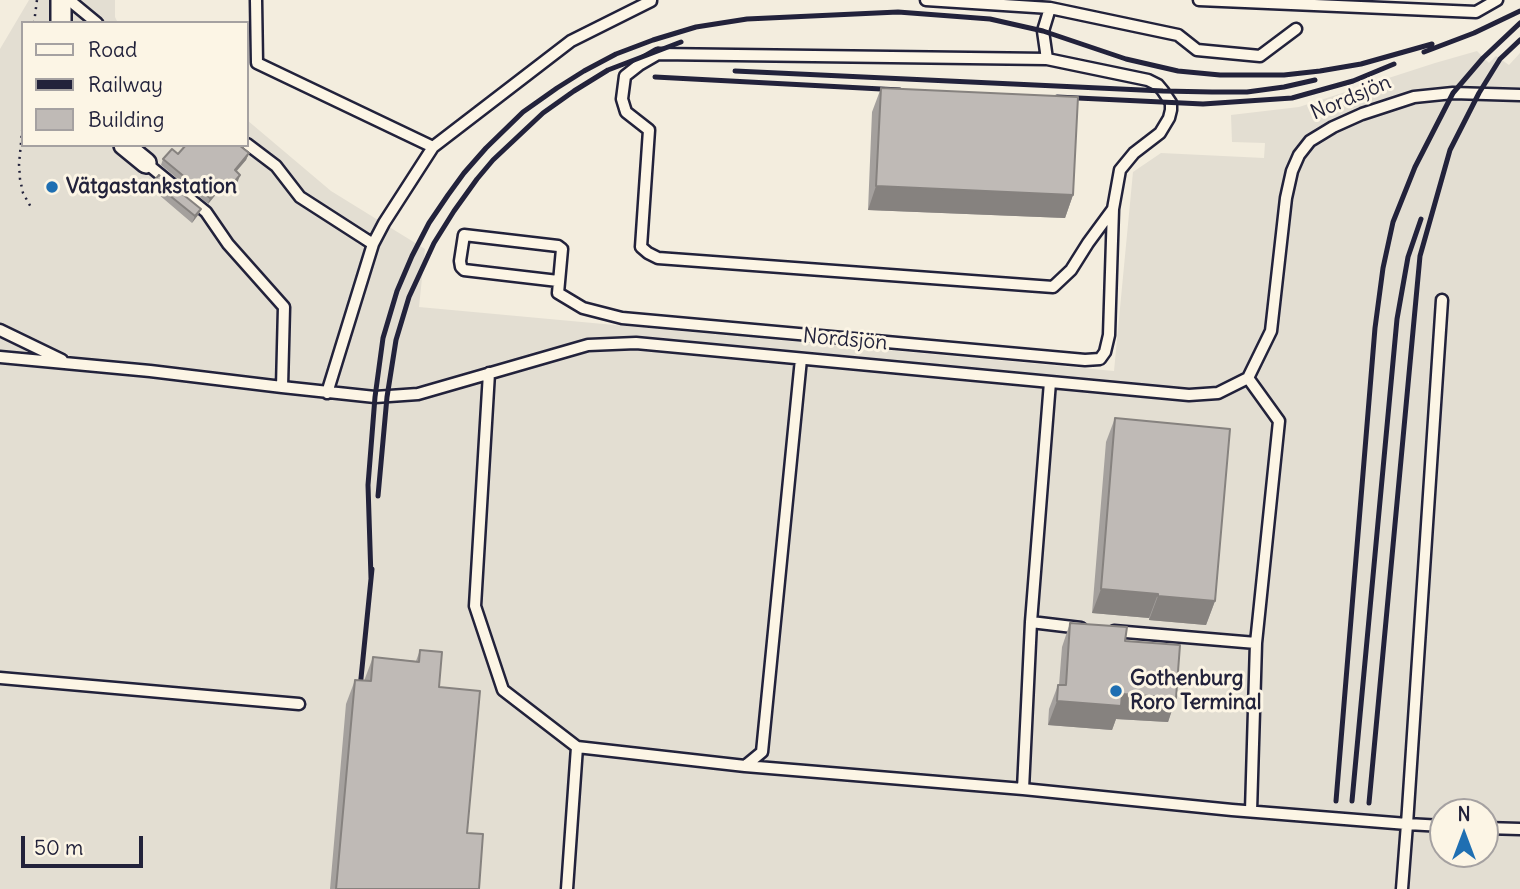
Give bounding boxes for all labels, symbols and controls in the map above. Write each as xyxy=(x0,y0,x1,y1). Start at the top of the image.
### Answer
legend xyxy=(21,21,248,147)
text: Road xyxy=(88,36,137,63)
street label: Nordsjön xyxy=(1307,70,1395,126)
text: Railway xyxy=(88,71,163,98)
text: Building xyxy=(88,106,164,133)
place label: Vätgastankstation xyxy=(66,174,237,200)
marker: Vätgastankstation xyxy=(44,179,60,195)
street label: Nordsjön xyxy=(802,324,888,356)
place label: Gothenburg Roro Terminal xyxy=(1130,666,1262,716)
marker: Gothenburg Roro Terminal xyxy=(1108,683,1124,699)
north arrow xyxy=(1429,798,1499,868)
text: N xyxy=(1457,802,1471,826)
scale bar xyxy=(24,822,147,866)
text: 50 m xyxy=(34,834,83,861)

